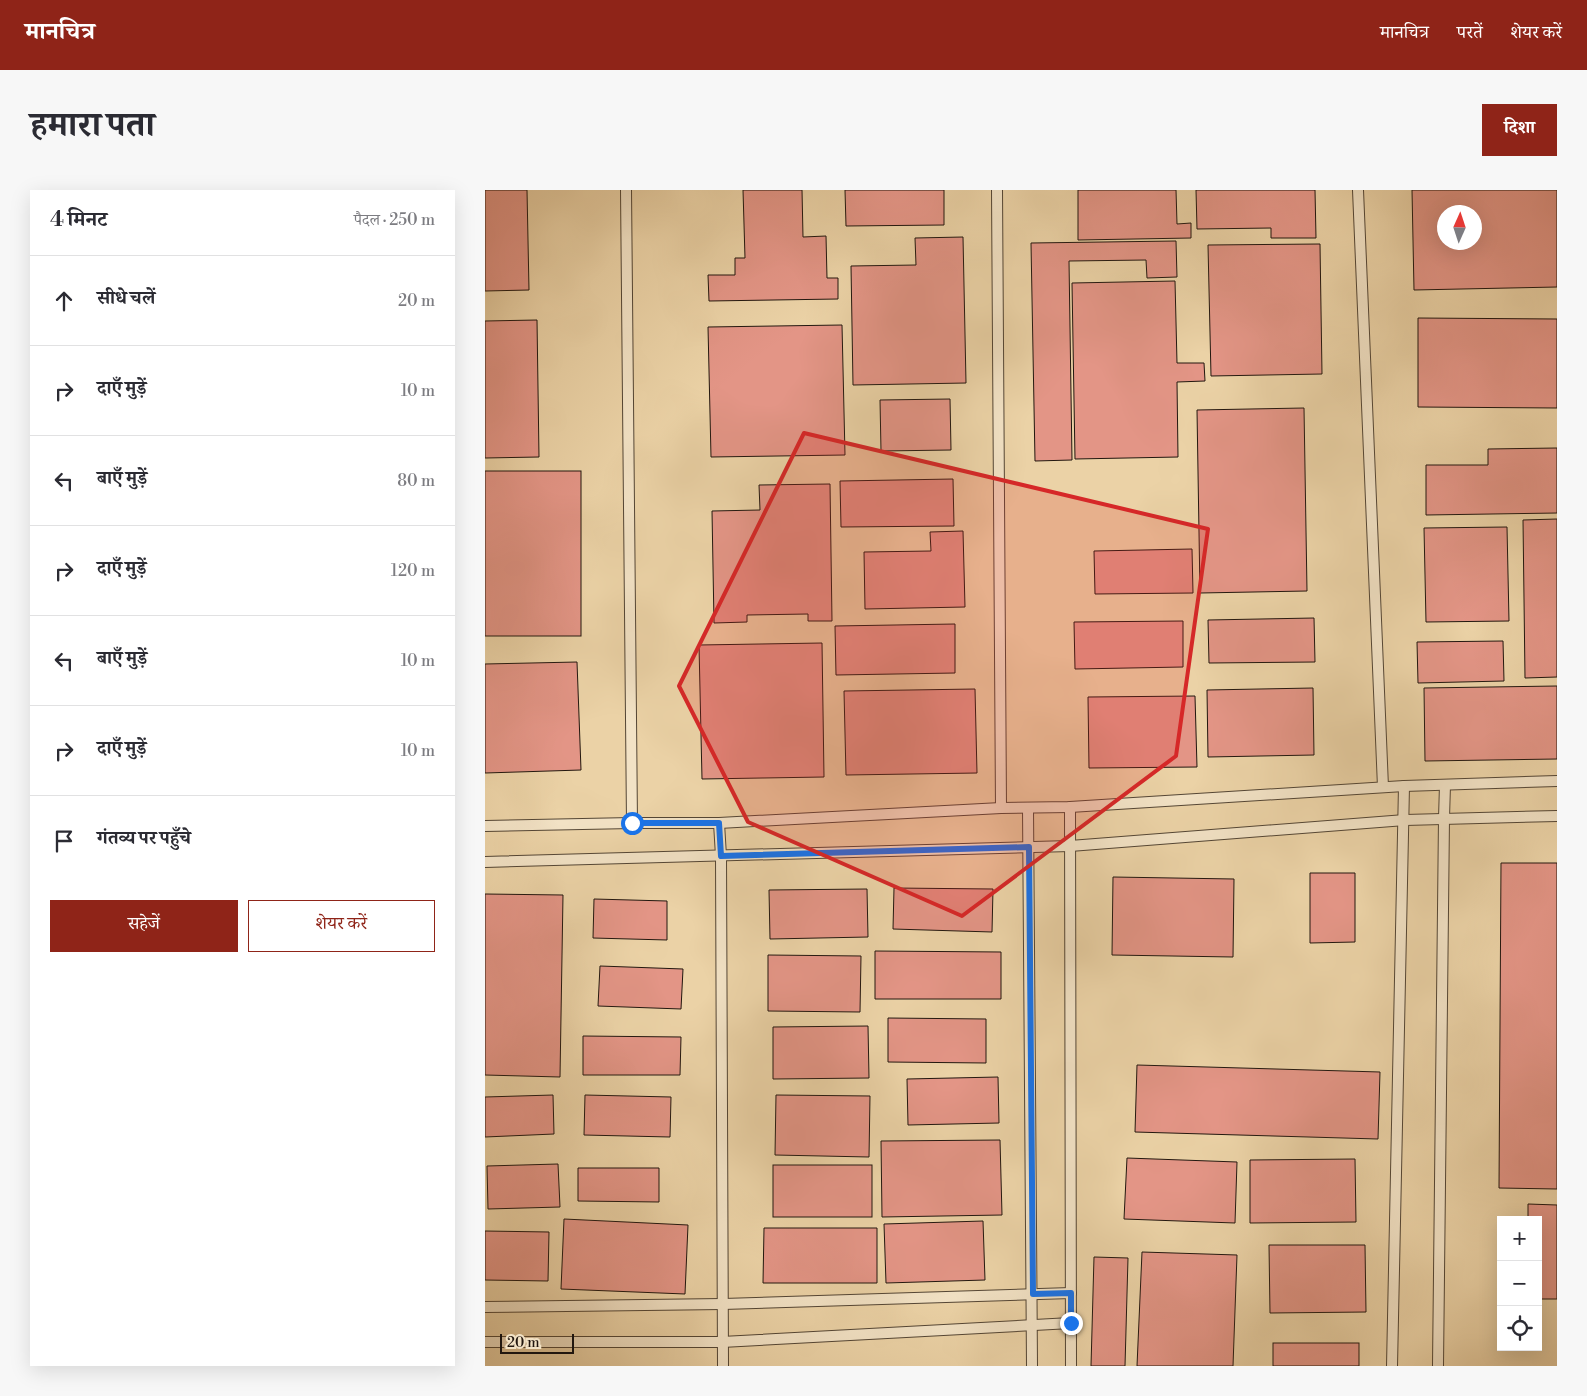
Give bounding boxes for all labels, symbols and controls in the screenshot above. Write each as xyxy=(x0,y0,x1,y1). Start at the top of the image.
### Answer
text: मानचित्र xyxy=(25,17,95,47)
text: मानचित्र xyxy=(1380,21,1429,44)
text: परतें xyxy=(1457,21,1483,44)
text: शेयर करें xyxy=(1511,21,1562,44)
text: हमारा पता xyxy=(30,104,155,147)
button: दिशा xyxy=(1482,104,1557,156)
north arrow xyxy=(1437,205,1482,250)
text: 4 मिनट xyxy=(50,207,107,233)
text: पैदल · 250 m xyxy=(354,210,435,230)
text: सीधे चलें xyxy=(97,286,155,310)
icon: ahead xyxy=(50,287,78,315)
text: 20 m xyxy=(398,291,435,311)
text: दाएँ मुड़ें xyxy=(97,376,147,400)
icon: right xyxy=(50,377,78,405)
text: 10 m xyxy=(401,381,435,401)
text: बाएँ मुड़ें xyxy=(97,466,147,490)
icon: left xyxy=(50,467,78,495)
text: 80 m xyxy=(397,471,435,491)
text: दाएँ मुड़ें xyxy=(97,556,147,580)
icon: right xyxy=(50,557,78,585)
text: 120 m xyxy=(391,561,435,581)
text: बाएँ मुड़ें xyxy=(97,646,147,670)
icon: left xyxy=(50,647,78,675)
text: 10 m xyxy=(401,651,435,671)
text: दाएँ मुड़ें xyxy=(97,736,147,760)
icon: right xyxy=(50,737,78,765)
text: 10 m xyxy=(401,741,435,761)
route start xyxy=(621,812,644,835)
text: गंतव्य पर पहुँचे xyxy=(97,826,191,850)
icon: arrive xyxy=(50,827,78,855)
button: सहेजें xyxy=(50,900,238,952)
button: शेयर करें xyxy=(248,900,435,952)
map controls xyxy=(1497,1216,1542,1351)
button: + xyxy=(1497,1216,1542,1261)
button: − xyxy=(1497,1261,1542,1306)
button: locate xyxy=(1497,1306,1542,1351)
route end xyxy=(1060,1312,1083,1335)
scale bar xyxy=(500,1331,574,1354)
text: 20 m xyxy=(507,1334,539,1352)

